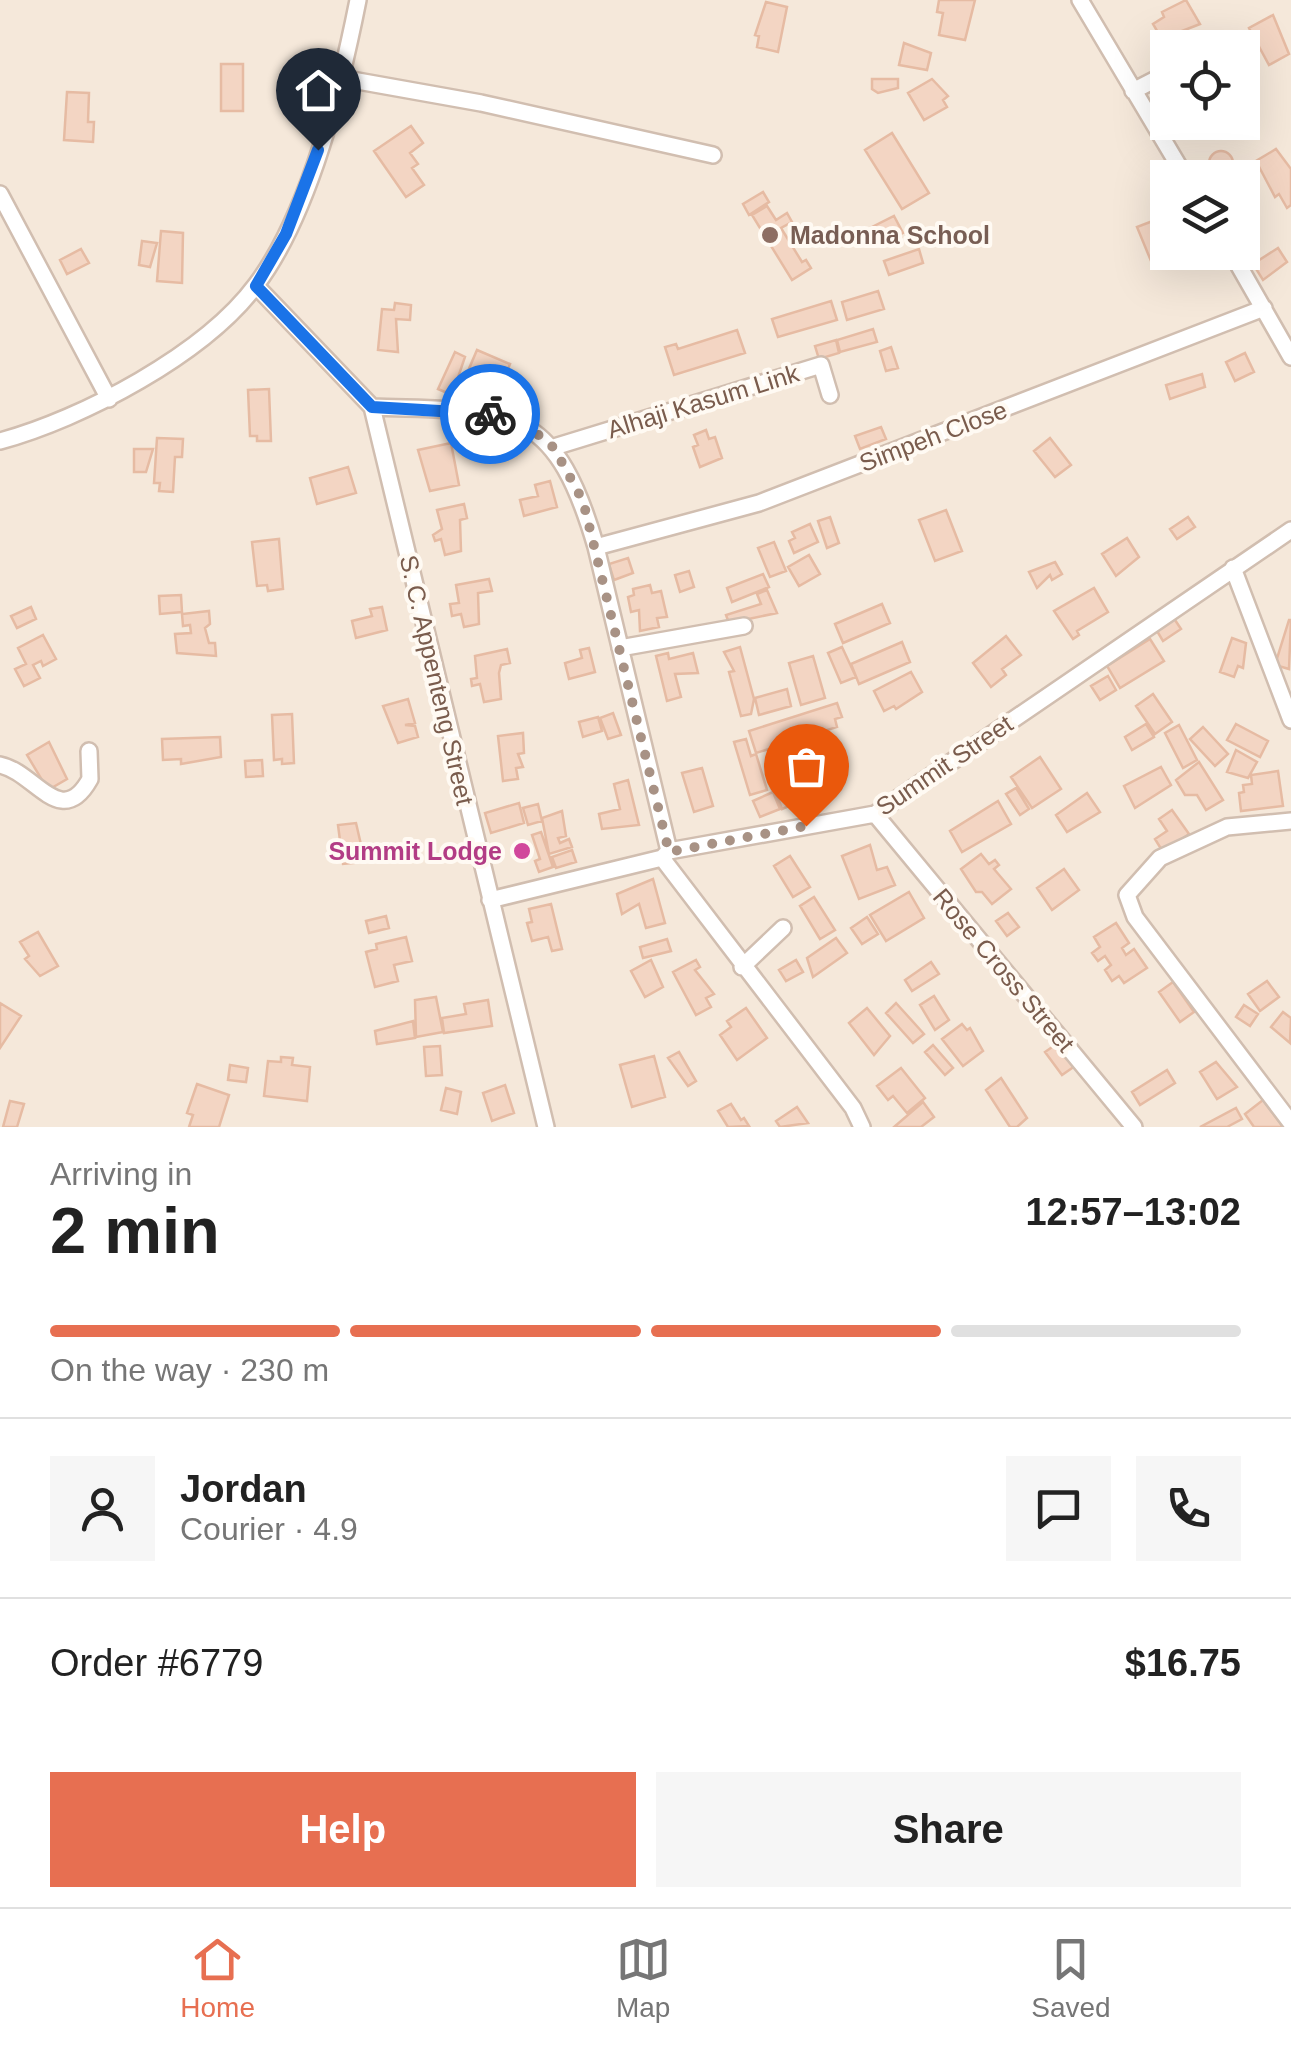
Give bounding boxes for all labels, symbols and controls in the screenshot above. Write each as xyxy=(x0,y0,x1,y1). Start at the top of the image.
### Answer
map controls xyxy=(1150,30,1260,270)
button: locate xyxy=(1150,30,1260,140)
pin xyxy=(276,48,361,151)
icon: home xyxy=(291,63,346,118)
button: layers xyxy=(1150,160,1260,270)
place label: Madonna School xyxy=(790,221,990,249)
marker: Madonna School xyxy=(759,224,781,246)
street label: Alhaji Kasum Link xyxy=(604,358,803,443)
courier xyxy=(440,364,540,464)
icon: bike xyxy=(463,387,518,442)
street label: Simpeh Close xyxy=(855,395,1011,477)
street label: S. C. Appenteng Street xyxy=(395,552,479,808)
street label: Summit Street xyxy=(871,709,1018,821)
pin xyxy=(764,724,849,827)
icon: bag xyxy=(779,739,834,794)
place label: Summit Lodge xyxy=(328,837,502,865)
marker: Summit Lodge xyxy=(511,840,533,862)
street label: Rose Cross Street xyxy=(928,883,1080,1057)
text: Arriving in xyxy=(50,1156,192,1192)
text: 12:57–13:02 xyxy=(1025,1191,1241,1233)
text: 2 min xyxy=(50,1194,220,1267)
text: On the way · 230 m xyxy=(50,1352,329,1388)
button: person xyxy=(50,1456,155,1561)
button: chat xyxy=(1006,1456,1111,1561)
button: phone xyxy=(1136,1456,1241,1561)
text: Jordan xyxy=(180,1468,307,1510)
text: Courier · 4.9 xyxy=(180,1511,358,1547)
text: Order #6779 xyxy=(50,1642,263,1684)
text: $16.75 xyxy=(1125,1642,1241,1684)
button: Help xyxy=(50,1772,636,1887)
button: Share xyxy=(656,1772,1241,1887)
tab: Home xyxy=(180,1932,255,2024)
tab: Map xyxy=(616,1932,671,2024)
tab: Saved xyxy=(1031,1932,1111,2024)

